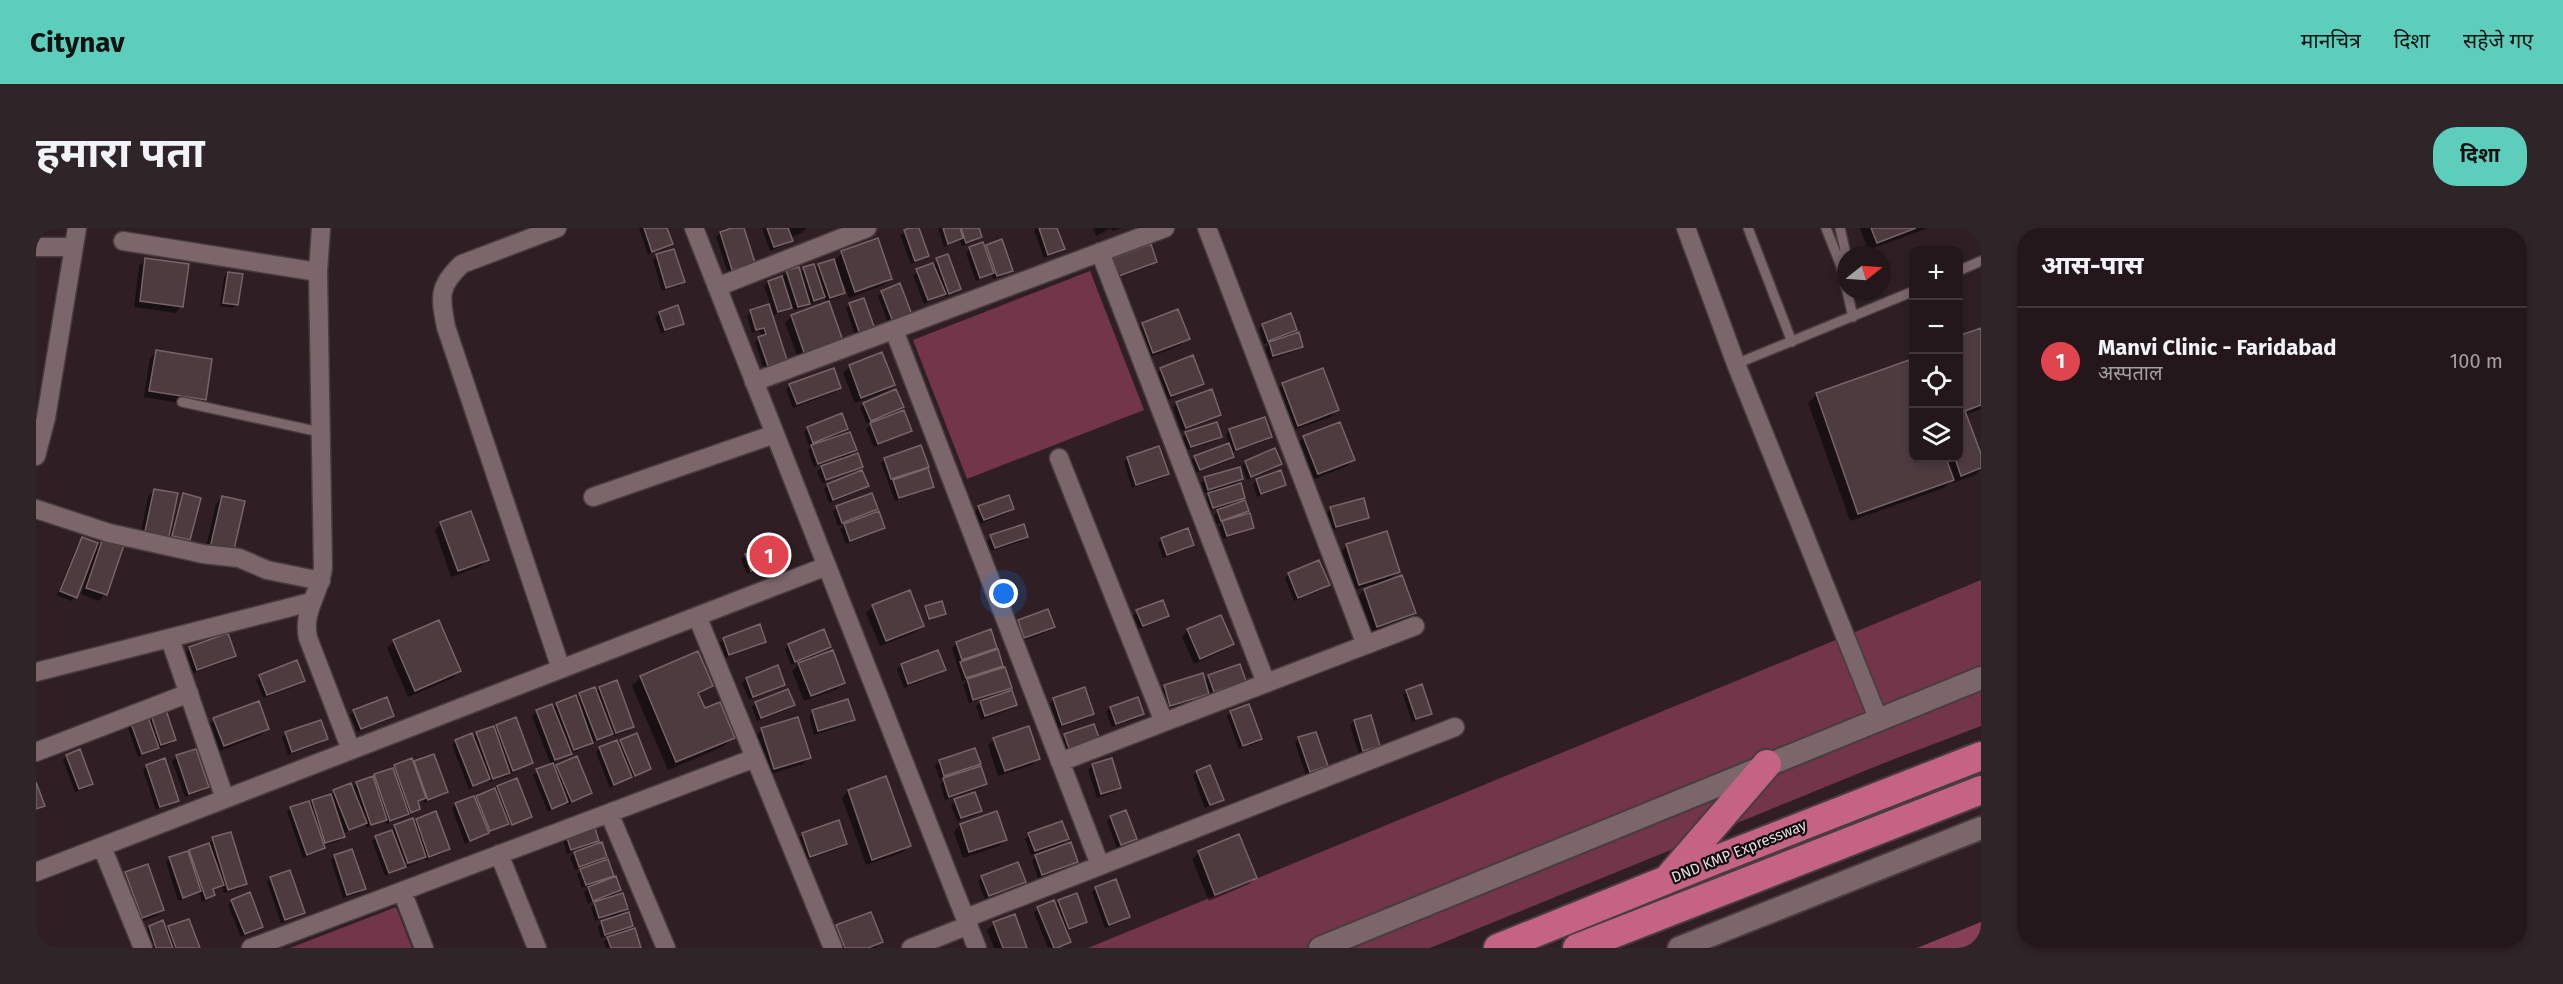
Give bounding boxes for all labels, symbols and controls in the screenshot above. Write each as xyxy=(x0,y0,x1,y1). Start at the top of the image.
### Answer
text: Citynav xyxy=(30,26,125,59)
text: मानचित्र xyxy=(2301,28,2361,54)
text: दिशा xyxy=(2394,28,2430,54)
text: सहेजे गए xyxy=(2463,28,2533,54)
button: दिशा xyxy=(2433,127,2527,186)
text: हमारा पता xyxy=(36,128,205,178)
north arrow xyxy=(1837,246,1891,300)
map controls xyxy=(1909,246,1963,462)
button: + xyxy=(1909,246,1963,300)
text: आस-पास xyxy=(2041,250,2143,281)
button: − xyxy=(1909,300,1963,354)
text: Manvi Clinic - Faridabad xyxy=(2098,334,2337,361)
text: 1 xyxy=(2056,349,2065,373)
text: 100 m xyxy=(2450,349,2503,373)
button: locate xyxy=(1909,354,1963,408)
text: अस्पताल xyxy=(2098,361,2163,385)
button: layers xyxy=(1909,408,1963,462)
pin: 1 xyxy=(750,532,788,578)
your location xyxy=(989,579,1018,608)
street label: DND KMP Expressway xyxy=(1669,815,1810,886)

